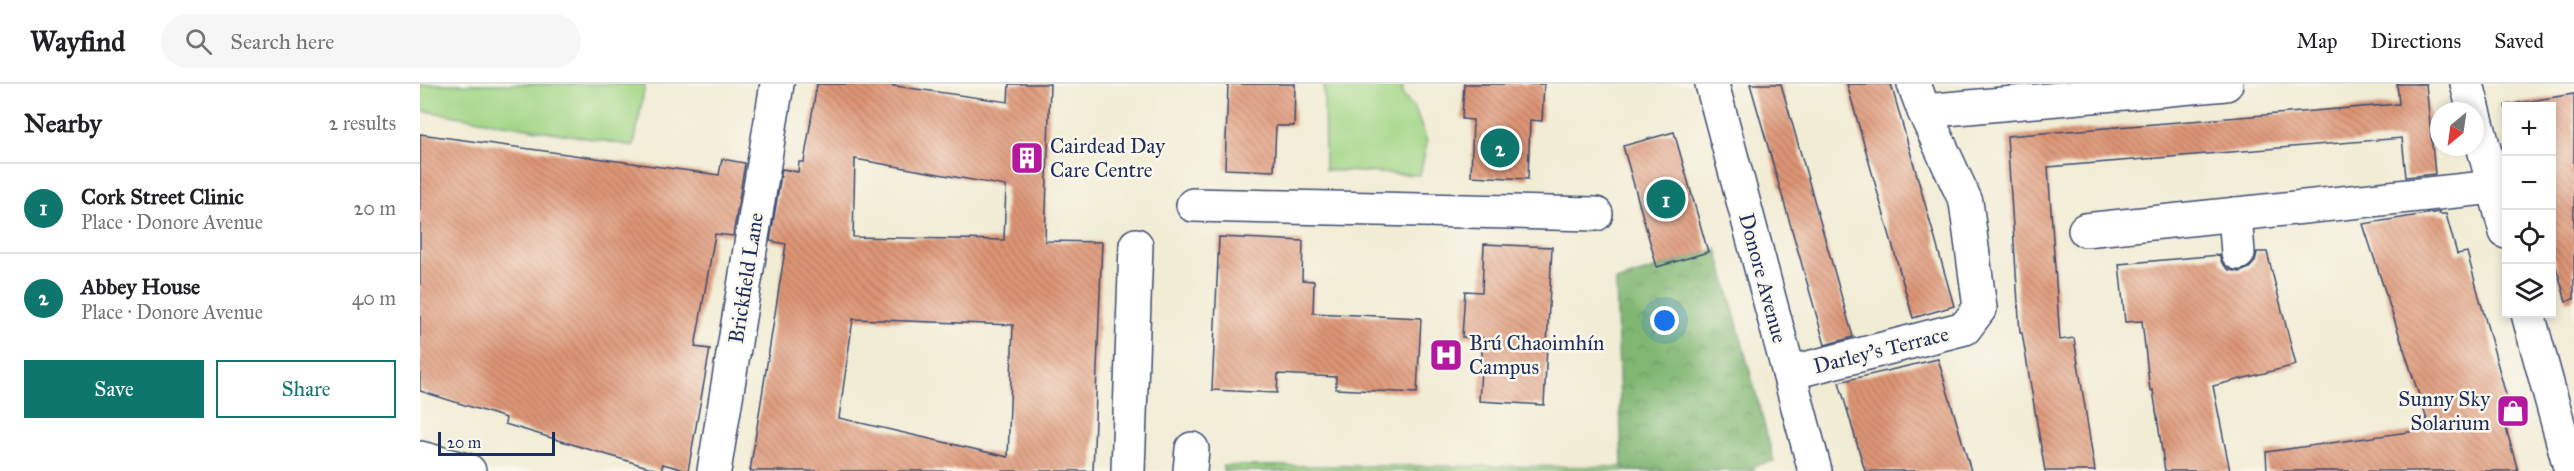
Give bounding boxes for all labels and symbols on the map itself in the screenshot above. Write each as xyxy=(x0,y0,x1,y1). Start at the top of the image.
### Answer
north arrow xyxy=(2430,102,2484,156)
pin: 2 xyxy=(1480,126,1520,170)
place label: Cairdead Day Care Centre xyxy=(1050,133,1166,183)
building icon: Cairdead Day Care Centre xyxy=(1009,140,1045,176)
pin: 1 xyxy=(1646,176,1686,222)
street label: Donore Avenue xyxy=(1733,210,1793,346)
street label: Brickfield Lane xyxy=(723,211,769,345)
your location xyxy=(1650,306,1679,335)
street label: Darley's Terrace xyxy=(1811,321,1952,379)
place label: Brú Chaoimhín Campus xyxy=(1469,330,1604,380)
hospital icon: Brú Chaoimhín Campus xyxy=(1428,337,1464,373)
place label: Sunny Sky Solarium xyxy=(2398,386,2491,436)
shop icon: Sunny Sky Solarium xyxy=(2495,393,2531,429)
scale bar xyxy=(438,429,555,456)

